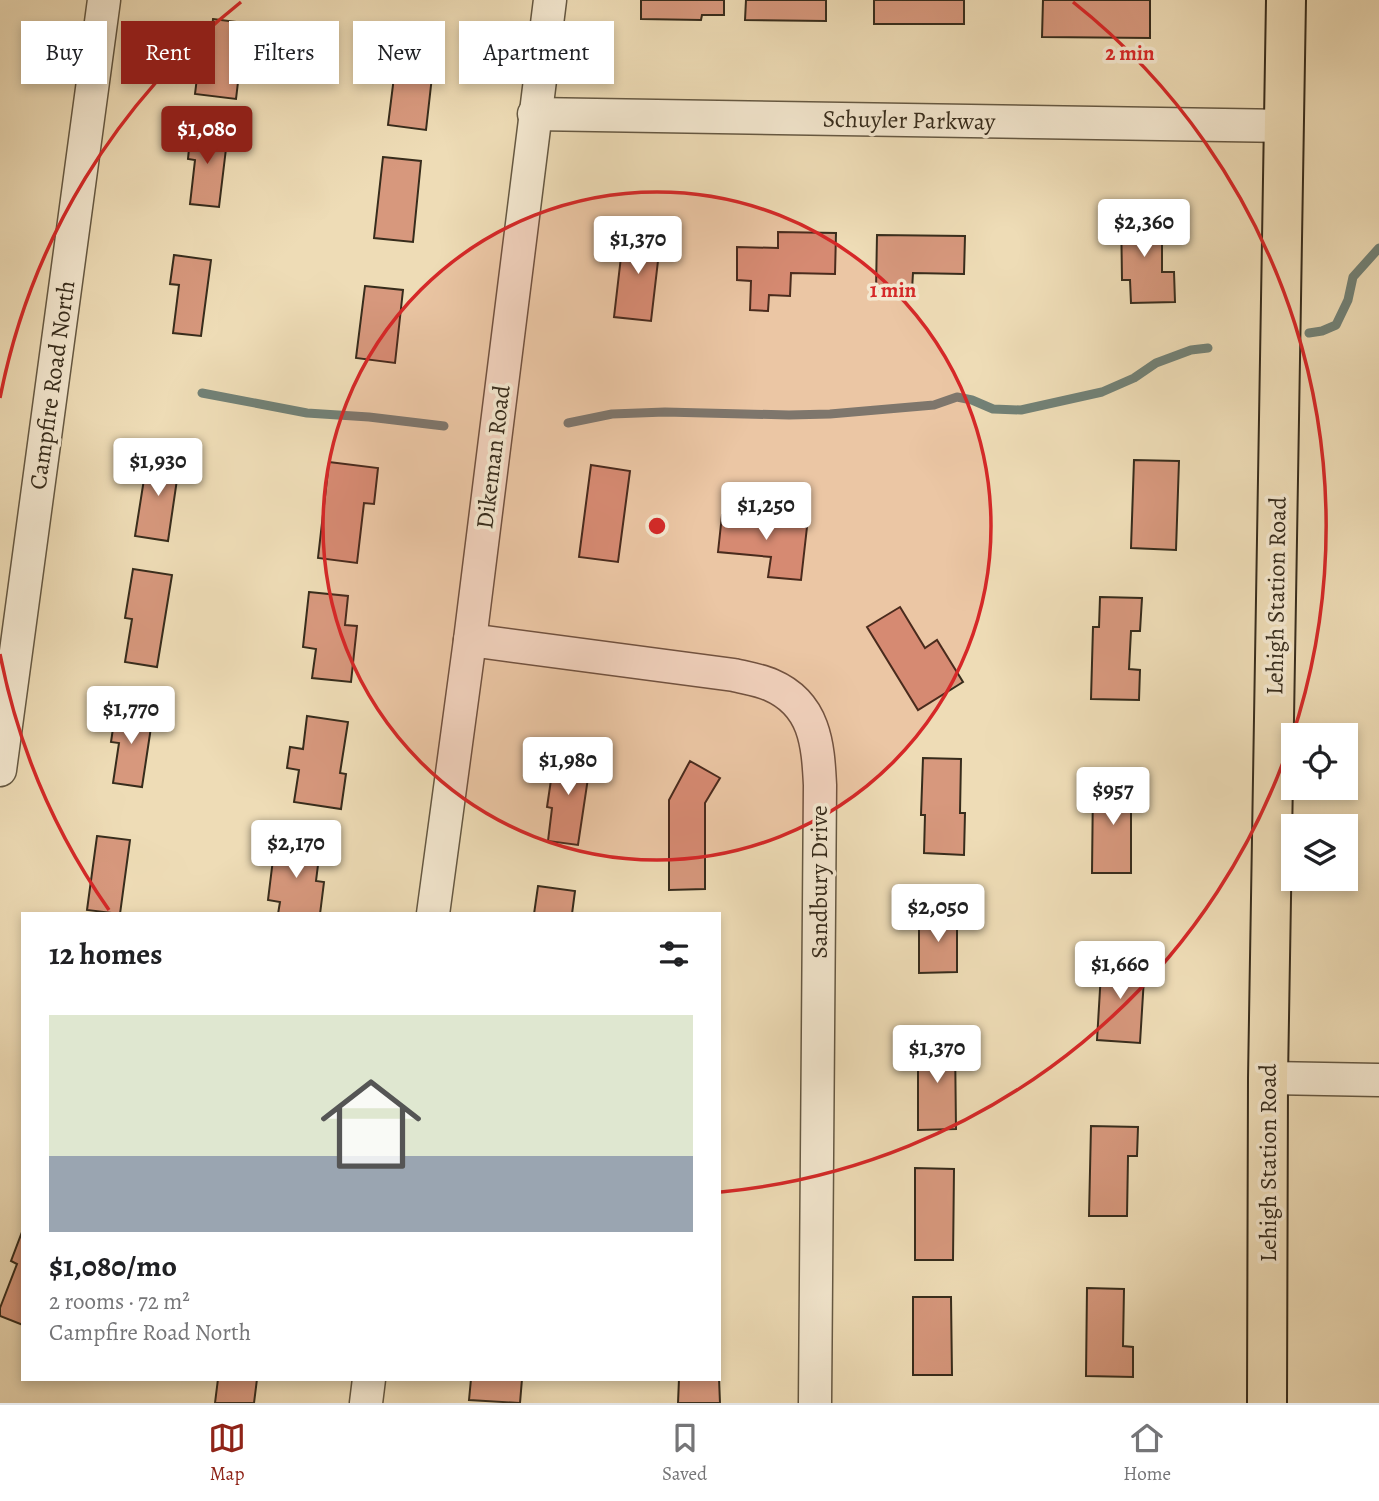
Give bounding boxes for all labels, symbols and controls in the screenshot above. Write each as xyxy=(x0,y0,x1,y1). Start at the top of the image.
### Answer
chip: Buy xyxy=(21,21,107,84)
chip: Rent xyxy=(121,21,215,84)
chip: Filters xyxy=(229,21,339,84)
chip: New xyxy=(353,21,445,84)
chip: Apartment xyxy=(459,21,614,84)
text: 2 min xyxy=(1105,39,1155,67)
street label: Schuyler Parkway xyxy=(822,102,996,138)
pin: $1,080 xyxy=(150,106,264,166)
text: $1,080 xyxy=(177,113,237,144)
pin: $2,360 xyxy=(1087,200,1201,259)
text: $2,360 xyxy=(1114,206,1174,237)
pin: $1,370 xyxy=(581,216,695,276)
text: $1,370 xyxy=(610,223,666,254)
text: 1 min xyxy=(870,276,917,304)
street label: Campfire Road North xyxy=(21,278,83,492)
street label: Dikeman Road xyxy=(468,383,518,531)
pin: $1,930 xyxy=(101,438,215,498)
text: $1,930 xyxy=(129,445,187,476)
pin: $1,250 xyxy=(709,482,823,542)
text: $1,250 xyxy=(737,489,795,520)
street label: Lehigh Station Road xyxy=(1258,496,1294,695)
centre of rings xyxy=(645,514,669,538)
pin: $1,770 xyxy=(74,686,188,746)
text: $1,770 xyxy=(103,693,159,724)
map controls xyxy=(1281,723,1358,891)
button: locate xyxy=(1281,723,1358,800)
pin: $1,980 xyxy=(511,738,625,797)
text: $1,980 xyxy=(539,744,597,775)
pin: $957 xyxy=(1072,768,1154,827)
text: $957 xyxy=(1092,774,1134,805)
street label: Sandbury Drive xyxy=(803,805,835,959)
button: layers xyxy=(1281,814,1358,891)
pin: $2,170 xyxy=(239,820,353,880)
text: $2,170 xyxy=(267,827,325,858)
pin: $2,050 xyxy=(881,884,995,944)
text: $2,050 xyxy=(908,891,968,922)
text: 12 homes xyxy=(49,934,162,974)
icon: filters xyxy=(655,935,693,973)
pin: $1,660 xyxy=(1063,942,1177,1001)
text: $1,660 xyxy=(1091,948,1149,979)
pin: $1,370 xyxy=(880,1026,994,1085)
text: $1,370 xyxy=(909,1032,965,1063)
icon: home xyxy=(308,1061,434,1187)
street label: Lehigh Station Road xyxy=(1252,1064,1284,1262)
text: $1,080/mo xyxy=(49,1246,177,1286)
text: 2 rooms · 72 m² xyxy=(49,1286,190,1317)
text: Campfire Road North xyxy=(49,1317,251,1348)
tab: Map xyxy=(208,1419,246,1487)
tab: Saved xyxy=(662,1419,707,1487)
tab: Home xyxy=(1123,1419,1171,1487)

